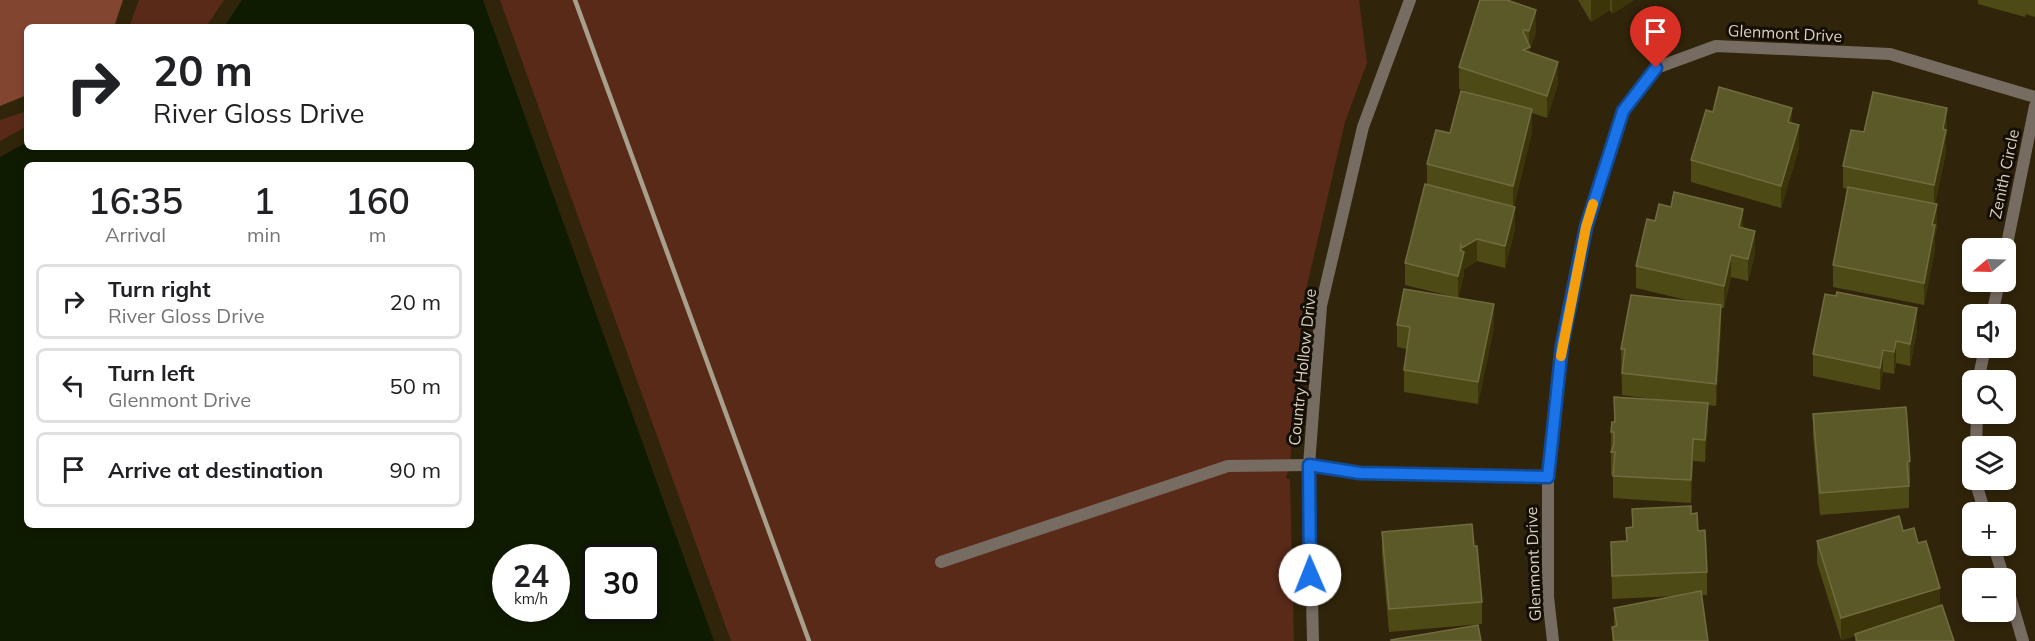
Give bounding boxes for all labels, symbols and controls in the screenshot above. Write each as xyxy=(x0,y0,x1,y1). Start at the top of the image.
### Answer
pin xyxy=(1630,6,1681,68)
icon: arrive xyxy=(1639,15,1672,48)
street label: Glenmont Drive xyxy=(1727,20,1843,46)
text: 20 m xyxy=(153,44,253,97)
icon: right xyxy=(54,48,132,126)
text: River Gloss Drive xyxy=(153,96,364,130)
street label: Zenith Circle xyxy=(1985,127,2023,221)
text: 16:35 xyxy=(88,178,183,223)
text: 1 xyxy=(253,178,275,223)
text: 160 xyxy=(345,178,410,223)
text: Arrival xyxy=(105,222,166,247)
text: min xyxy=(247,222,281,247)
text: m xyxy=(369,222,386,247)
north arrow xyxy=(1962,238,2016,292)
map controls xyxy=(1962,238,2016,622)
text: Turn right xyxy=(108,275,211,303)
icon: right xyxy=(57,285,90,318)
text: 20 m xyxy=(390,288,441,316)
street label: Country Hollow Drive xyxy=(1284,288,1320,446)
text: River Gloss Drive xyxy=(108,303,265,328)
button: sound xyxy=(1962,304,2016,358)
text: Turn left xyxy=(108,359,195,387)
icon: left xyxy=(57,369,90,402)
button: search xyxy=(1962,370,2016,424)
text: 50 m xyxy=(390,372,441,400)
text: Glenmont Drive xyxy=(108,387,251,412)
button: layers xyxy=(1962,436,2016,490)
icon: arrive xyxy=(57,453,90,486)
text: Arrive at destination xyxy=(108,456,323,484)
text: 90 m xyxy=(390,456,441,484)
button: + xyxy=(1962,502,2016,556)
street label: Glenmont Drive xyxy=(1521,506,1545,622)
position arrow xyxy=(1278,543,1342,607)
speed limit sign: 30 xyxy=(582,544,660,622)
text: 24 xyxy=(513,557,549,595)
button: − xyxy=(1962,568,2016,622)
text: km/h xyxy=(514,589,548,608)

